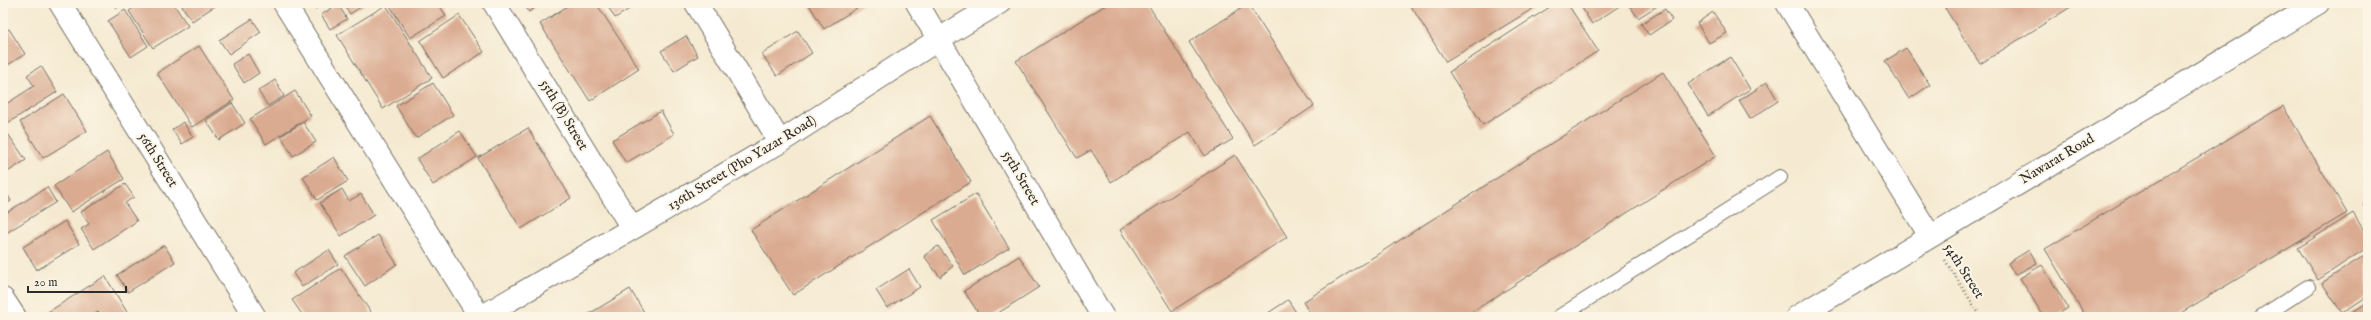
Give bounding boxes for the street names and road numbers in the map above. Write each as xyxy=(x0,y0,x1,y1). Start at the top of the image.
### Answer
street label: 55th (B) Street xyxy=(536,76,592,154)
street label: 136th Street (Pho Yazar Road) xyxy=(664,111,820,215)
street label: 56th Street xyxy=(134,129,182,191)
street label: Nawarat Road xyxy=(2017,130,2098,188)
street label: 55th Street xyxy=(998,147,1044,209)
street label: 54th Street xyxy=(1940,240,1988,302)

